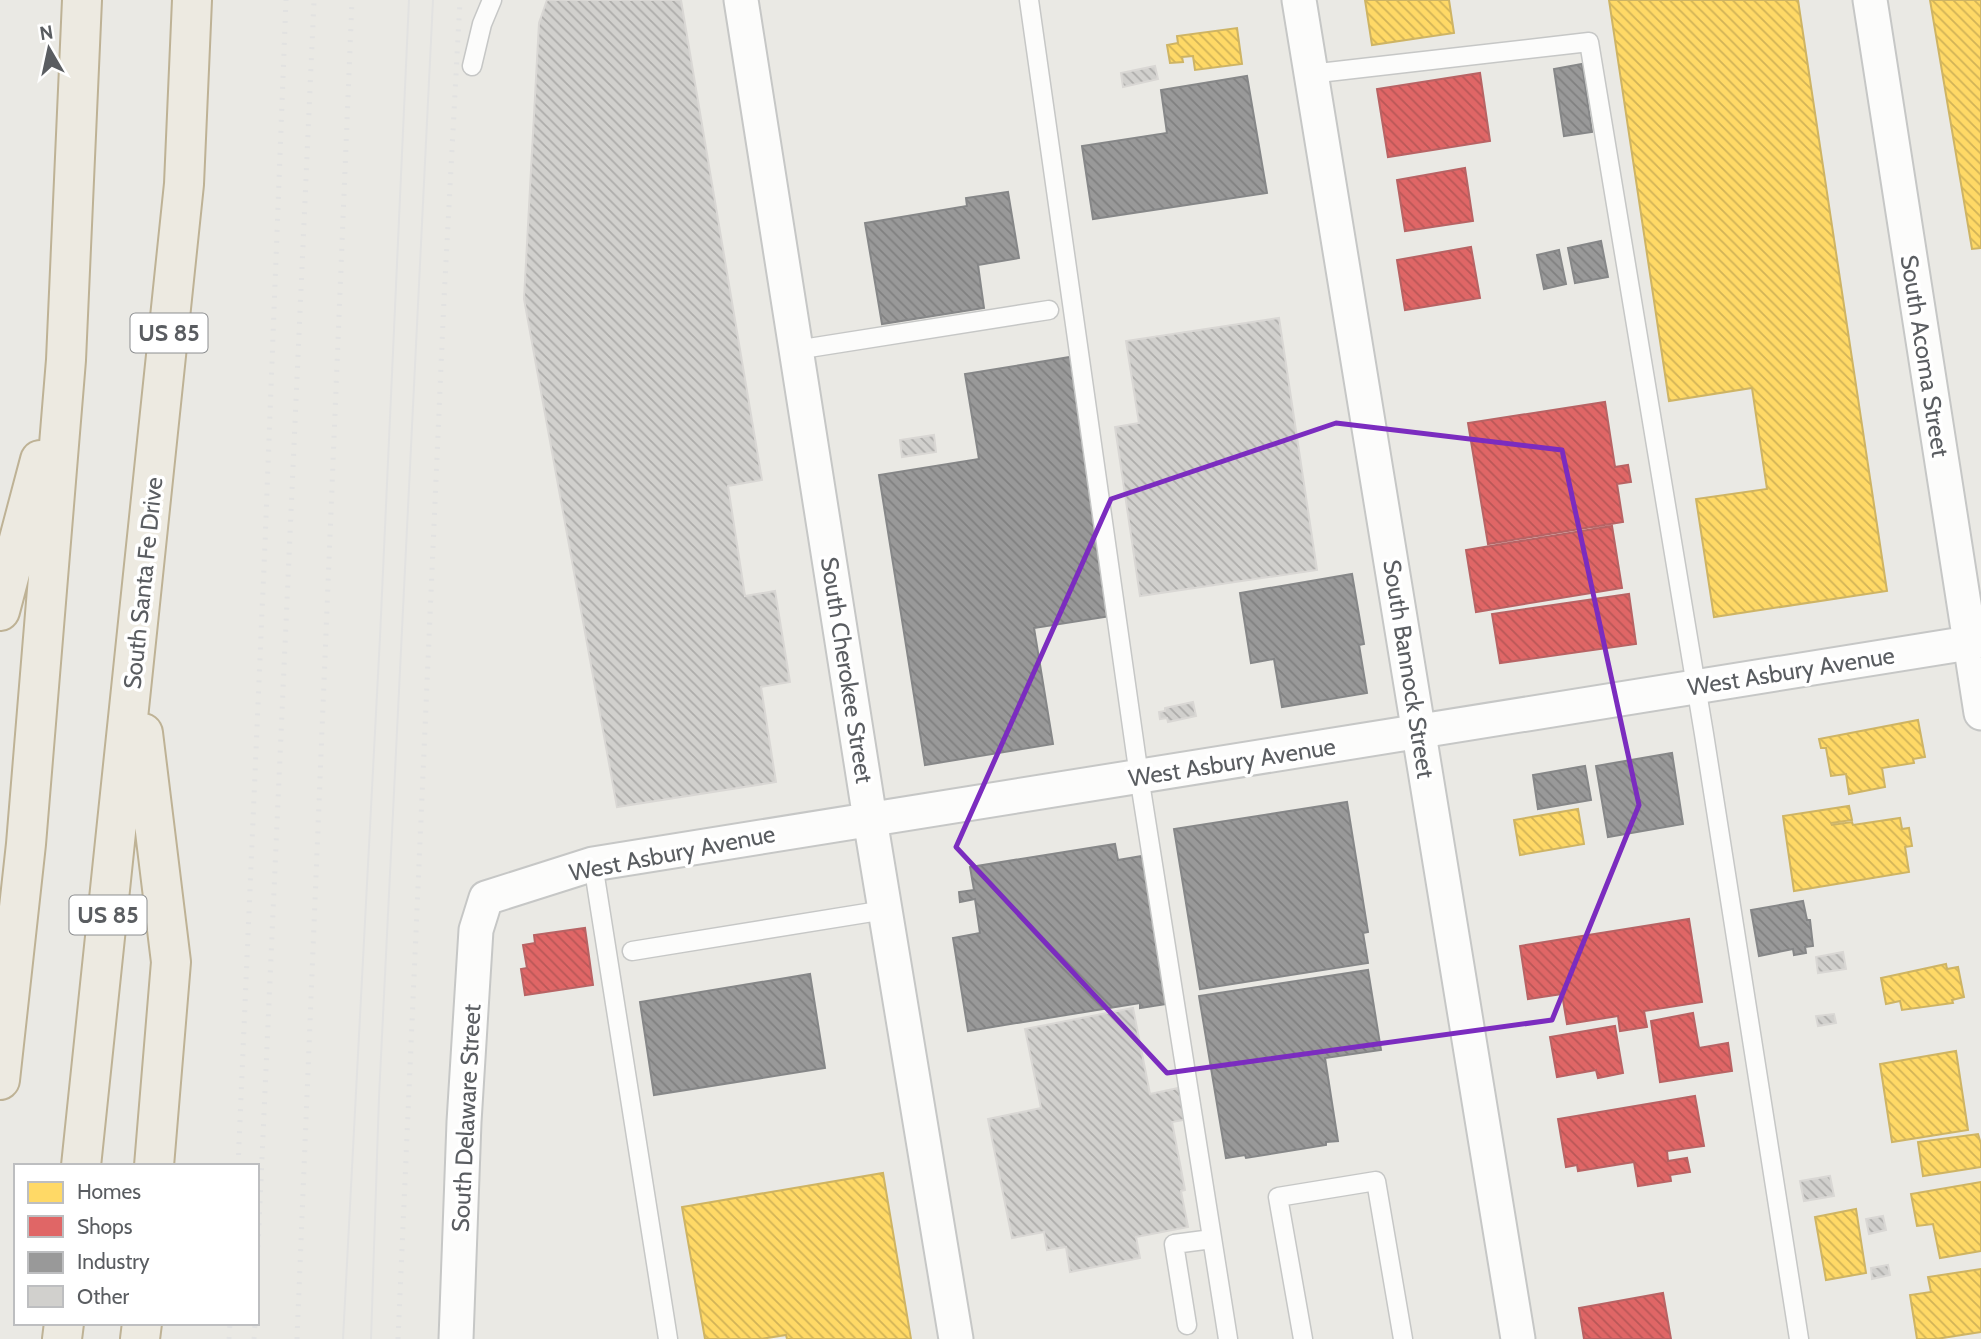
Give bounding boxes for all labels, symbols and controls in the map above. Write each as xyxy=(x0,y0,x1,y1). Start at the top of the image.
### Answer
north arrow xyxy=(14,14,84,84)
text: N xyxy=(38,20,55,45)
street label: South Acoma Street xyxy=(1895,253,1955,459)
road number: US 85 xyxy=(130,314,208,352)
street label: South Santa Fe Drive xyxy=(117,476,169,690)
street label: South Cherokee Street xyxy=(815,555,879,785)
street label: South Bannock Street xyxy=(1377,558,1441,780)
street label: West Asbury Avenue xyxy=(1685,640,1897,702)
street label: West Asbury Avenue xyxy=(1126,731,1338,793)
street label: West Asbury Avenue xyxy=(566,819,778,887)
road number: US 85 xyxy=(70,896,146,934)
street label: South Delaware Street xyxy=(446,1003,486,1233)
legend xyxy=(14,1164,259,1325)
text: Homes xyxy=(77,1179,141,1204)
text: Shops xyxy=(77,1214,133,1239)
text: Industry xyxy=(77,1249,150,1274)
text: Other xyxy=(77,1284,129,1309)

